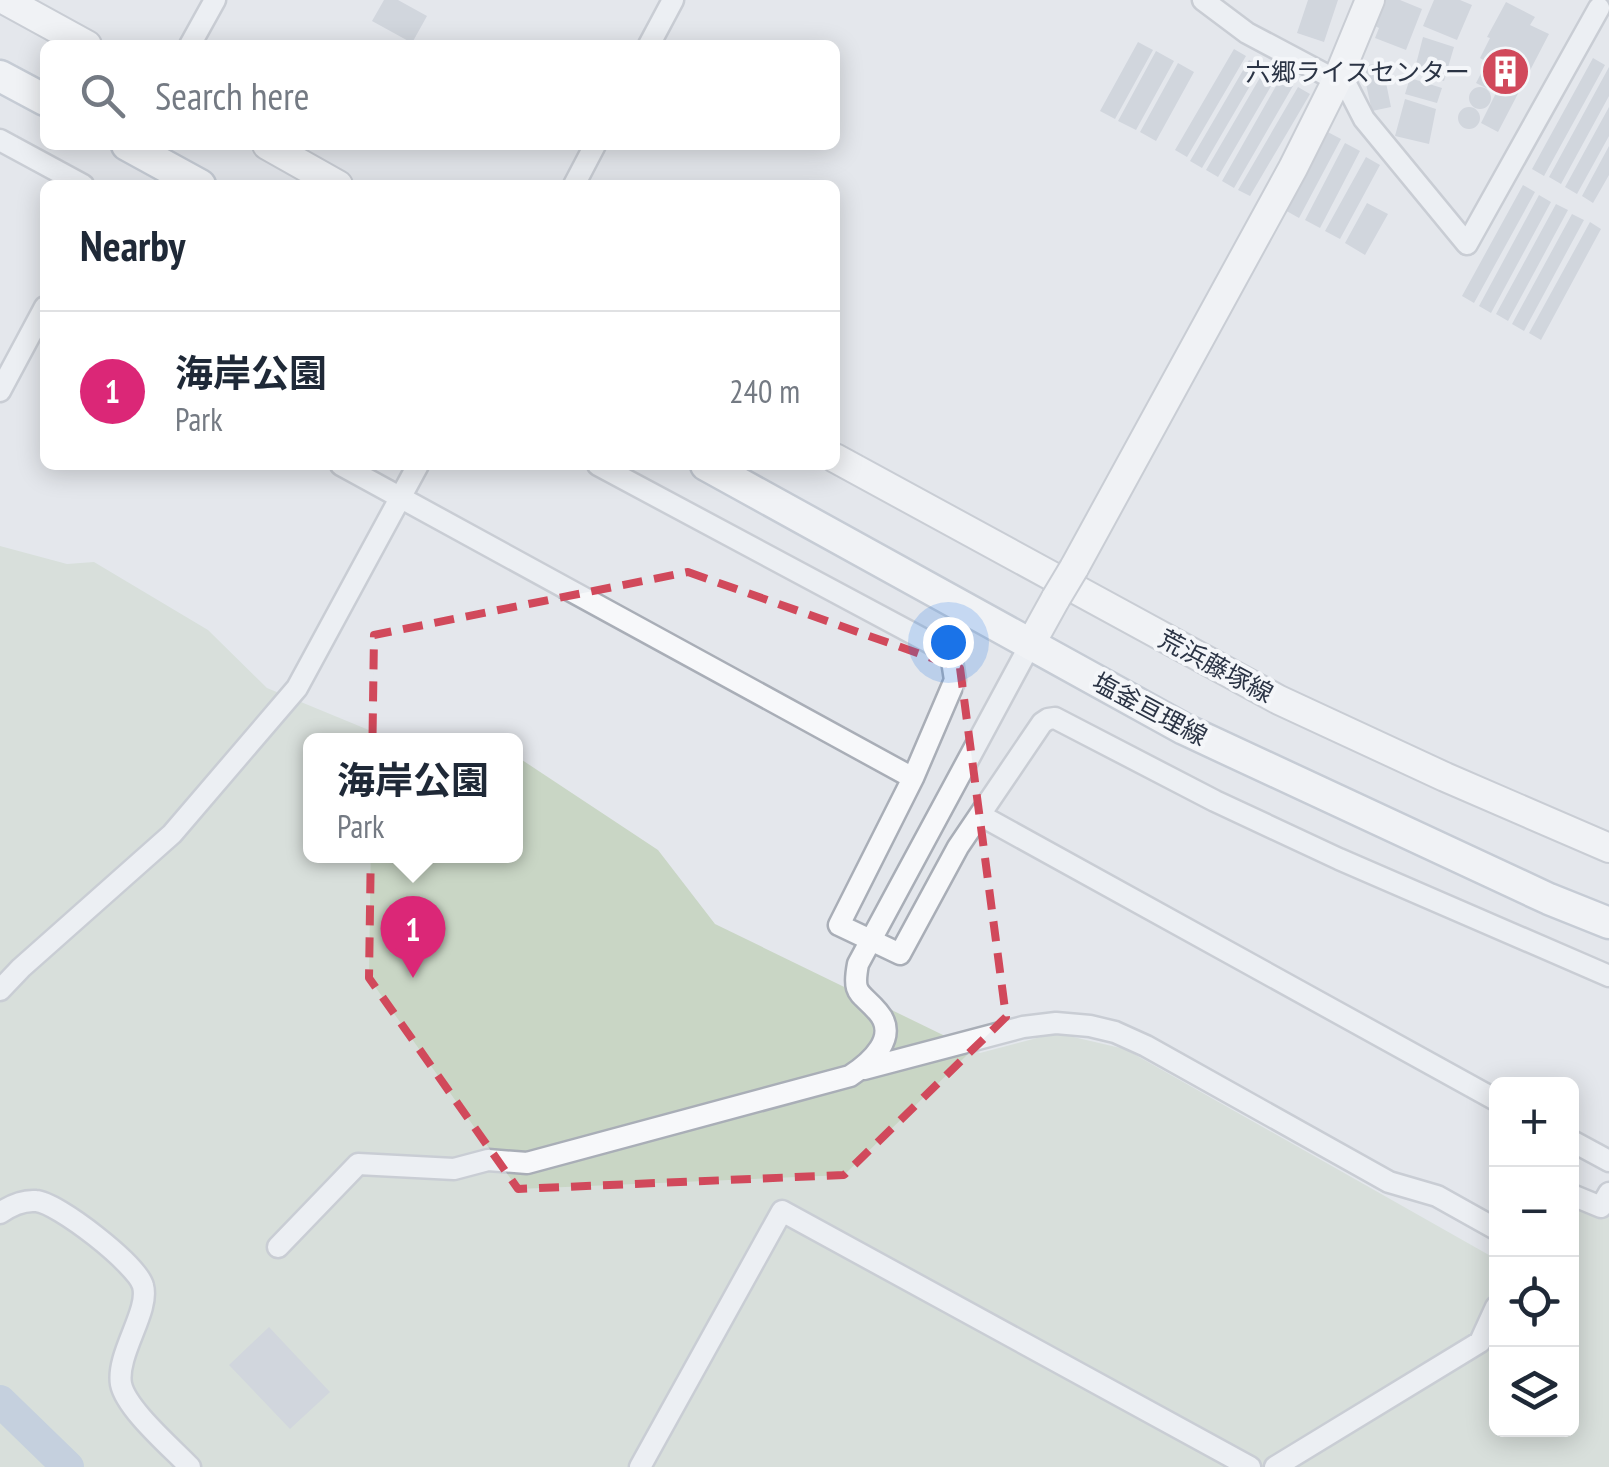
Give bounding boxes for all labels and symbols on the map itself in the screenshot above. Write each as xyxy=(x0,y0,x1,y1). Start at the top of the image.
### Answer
building icon: 六郷ライスセンター xyxy=(1479,46,1531,98)
place label: 六郷ライスセンター xyxy=(1246,56,1470,88)
your location xyxy=(923,617,974,668)
street label: 荒浜藤塚線 xyxy=(1153,623,1279,709)
street label: 塩釜亘理線 xyxy=(1087,666,1213,752)
pin: 1 xyxy=(380,896,446,978)

